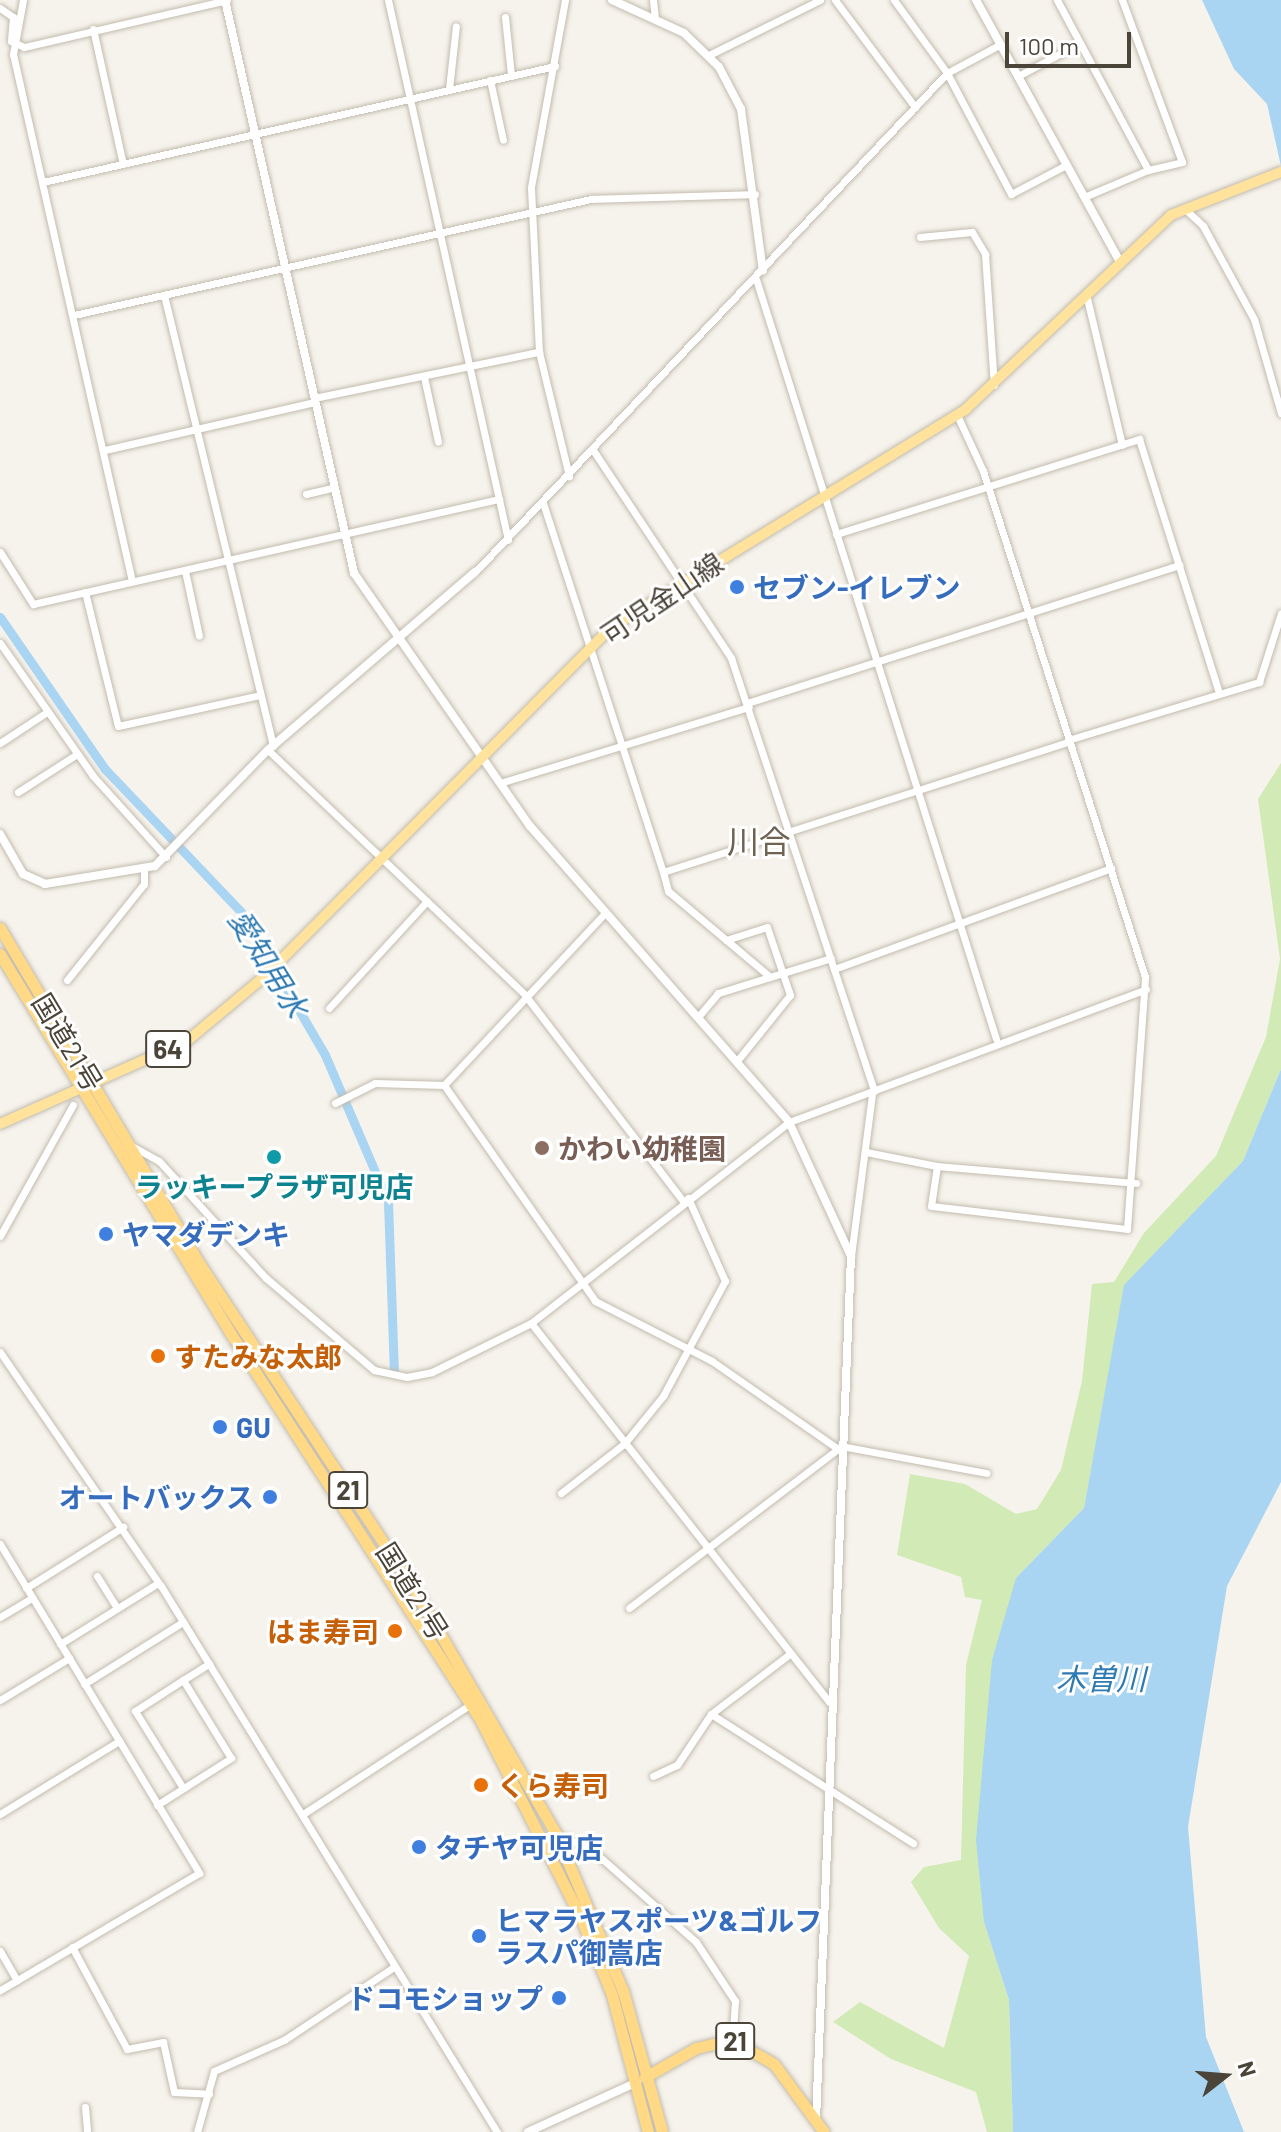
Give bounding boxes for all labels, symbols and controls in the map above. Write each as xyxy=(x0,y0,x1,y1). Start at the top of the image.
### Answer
scale bar xyxy=(1009,16,1135,66)
text: 100 m xyxy=(1019,31,1079,60)
street label: 可児金山線 xyxy=(595,545,729,651)
place label: セブン-イレブン xyxy=(753,570,960,604)
marker: セブン-イレブン xyxy=(728,578,746,596)
district label: 川合 xyxy=(727,821,791,859)
water label: 愛知用水 xyxy=(222,903,316,1023)
street label: 国道21号 xyxy=(26,987,110,1097)
road number: 64 xyxy=(144,1027,192,1071)
place label: かわい幼稚園 xyxy=(558,1131,726,1165)
marker: かわい幼稚園 xyxy=(533,1139,551,1157)
marker: ラッキープラザ可児店 xyxy=(265,1148,283,1166)
place label: ラッキープラザ可児店 xyxy=(134,1169,414,1203)
place label: ヤマダデンキ xyxy=(122,1217,290,1251)
marker: ヤマダデンキ xyxy=(97,1225,115,1243)
place label: すたみな太郎 xyxy=(174,1339,342,1373)
marker: すたみな太郎 xyxy=(149,1347,167,1365)
place label: GU xyxy=(236,1410,271,1444)
marker: GU xyxy=(211,1418,229,1436)
road number: 21 xyxy=(328,1468,368,1512)
place label: オートバックス xyxy=(58,1480,254,1514)
marker: オートバックス xyxy=(261,1488,279,1506)
street label: 国道21号 xyxy=(370,1536,456,1646)
place label: はま寿司 xyxy=(267,1614,379,1648)
marker: はま寿司 xyxy=(386,1622,404,1640)
water label: 木曽川 xyxy=(1056,1660,1146,1696)
place label: くら寿司 xyxy=(497,1768,609,1802)
marker: くら寿司 xyxy=(472,1776,490,1794)
place label: タチヤ可児店 xyxy=(435,1830,603,1864)
marker: タチヤ可児店 xyxy=(410,1838,428,1856)
place label: ヒマラヤスポーツ&ゴルフ ラスパ御嵩店 xyxy=(495,1903,823,1969)
marker: ヒマラヤスポーツ&ゴルフ ラスパ御嵩店 xyxy=(470,1927,488,1945)
place label: ドコモショップ xyxy=(347,1981,543,2015)
marker: ドコモショップ xyxy=(550,1989,568,2007)
road number: 21 xyxy=(715,2019,755,2063)
north arrow xyxy=(1185,2036,1265,2116)
text: N xyxy=(1233,2058,1263,2080)

